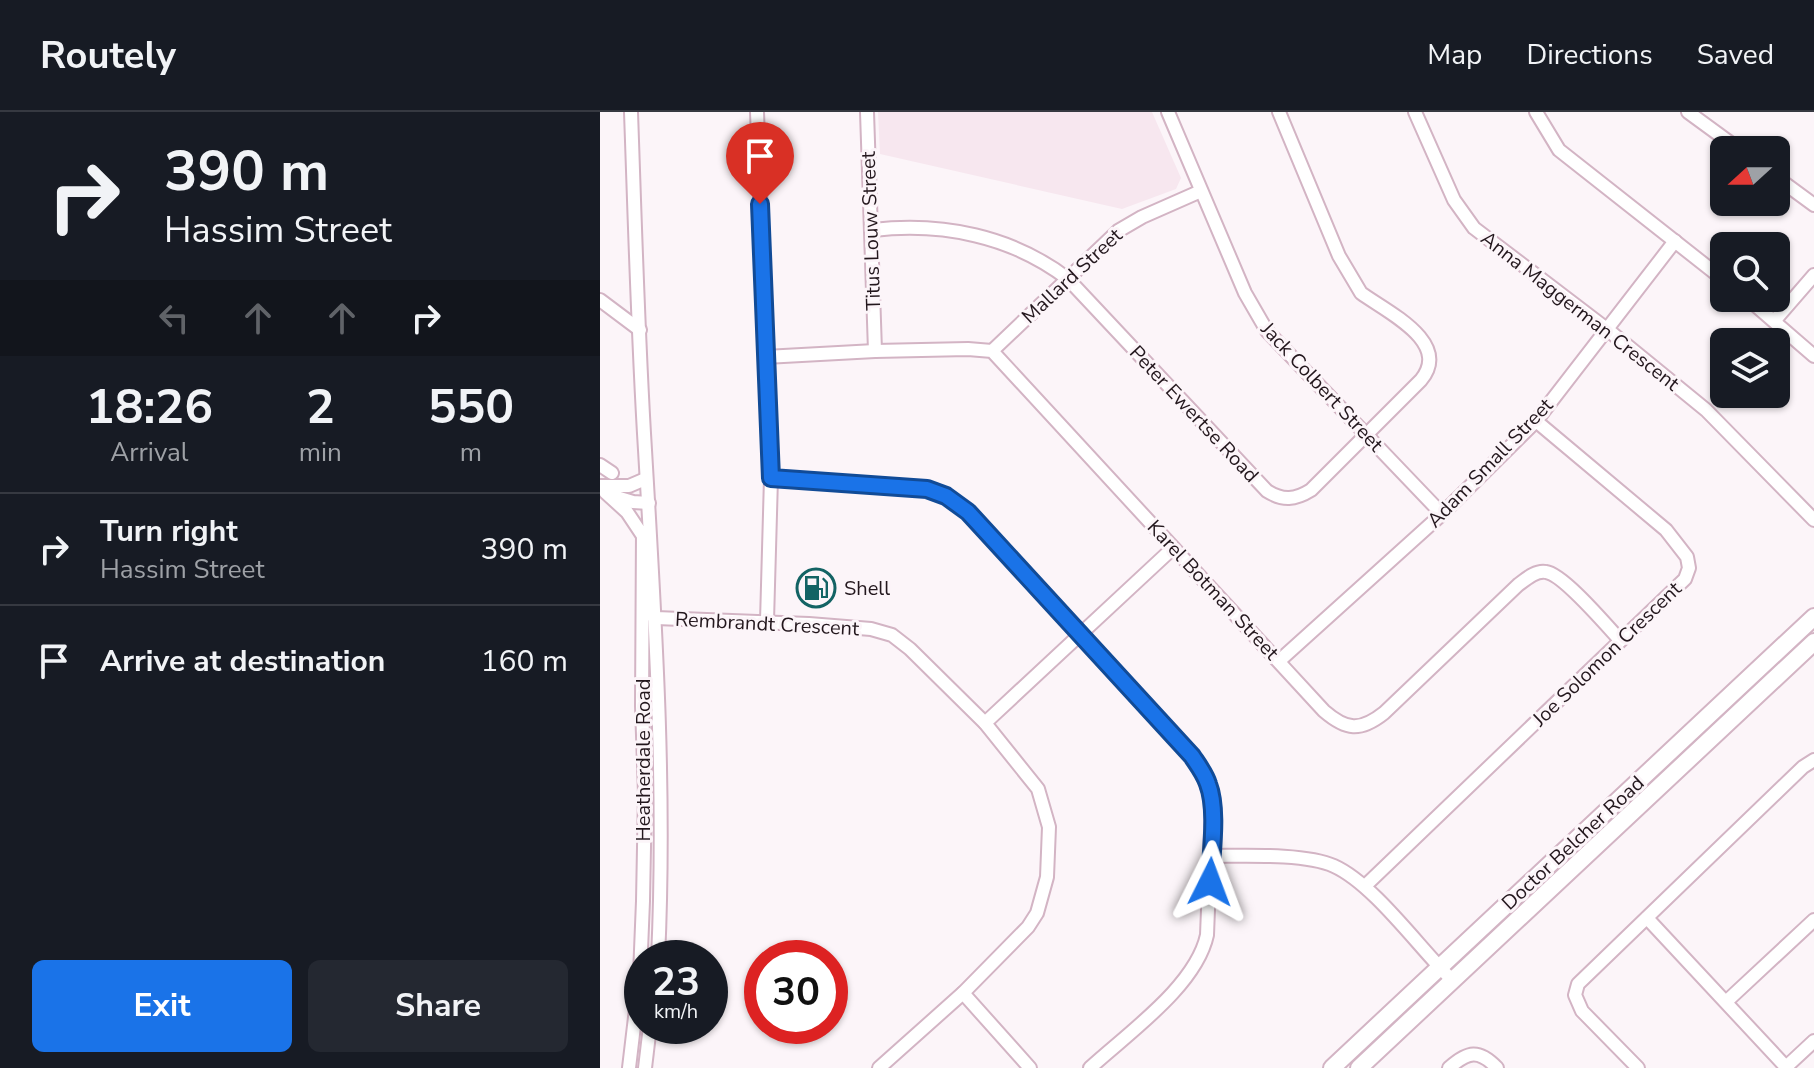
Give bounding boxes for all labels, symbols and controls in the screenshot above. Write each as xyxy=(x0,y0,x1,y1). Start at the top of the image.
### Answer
text: Routely xyxy=(40,30,176,81)
text: Map xyxy=(1427,36,1482,74)
text: Directions xyxy=(1526,36,1653,74)
text: Saved xyxy=(1697,36,1774,74)
pin xyxy=(726,122,794,204)
text: 390 m xyxy=(164,133,329,210)
icon: arrive xyxy=(738,134,782,178)
north arrow xyxy=(1710,136,1790,216)
map controls xyxy=(1710,136,1790,408)
icon: right xyxy=(32,144,136,248)
street label: Titus Louw Street xyxy=(855,150,887,311)
text: Hassim Street xyxy=(164,206,392,255)
street label: Mallard Street xyxy=(1016,222,1129,330)
street label: Anna Maggerman Crescent xyxy=(1475,225,1686,398)
button: search xyxy=(1710,232,1790,312)
icon: left xyxy=(152,296,196,340)
icon: ahead xyxy=(236,296,280,340)
icon: ahead xyxy=(320,296,364,340)
icon: right xyxy=(404,296,448,340)
street label: Jack Colbert Street xyxy=(1254,316,1390,458)
button: layers xyxy=(1710,328,1790,408)
street label: Peter Ewertse Road xyxy=(1123,340,1265,488)
text: 18:26 xyxy=(86,374,213,440)
text: 2 xyxy=(306,374,335,440)
text: 550 xyxy=(428,374,514,440)
street label: Adam Small Street xyxy=(1421,392,1560,534)
text: Arrival xyxy=(110,435,189,470)
text: min xyxy=(299,435,342,470)
text: m xyxy=(460,435,482,470)
text: Turn right xyxy=(100,511,238,552)
street label: Karel Botman Street xyxy=(1141,514,1286,667)
icon: right xyxy=(32,527,76,571)
text: 390 m xyxy=(481,529,568,570)
text: Hassim Street xyxy=(100,552,265,587)
fuel station icon: Shell xyxy=(795,567,837,609)
place label: Shell xyxy=(844,575,890,602)
street label: Joe Solomon Crescent xyxy=(1526,575,1688,733)
street label: Rembrandt Crescent xyxy=(674,606,861,642)
icon: arrive xyxy=(32,639,76,683)
text: Arrive at destination xyxy=(100,641,385,682)
text: 160 m xyxy=(481,641,568,682)
street label: Heatherdale Road xyxy=(630,679,657,841)
street label: Doctor Belcher Road xyxy=(1496,770,1650,916)
position arrow xyxy=(1168,840,1252,924)
speed limit sign: 30 xyxy=(744,940,848,1044)
text: 23 xyxy=(652,955,700,1009)
button: Exit xyxy=(32,960,292,1052)
button: Share xyxy=(308,960,568,1052)
text: km/h xyxy=(654,998,698,1025)

